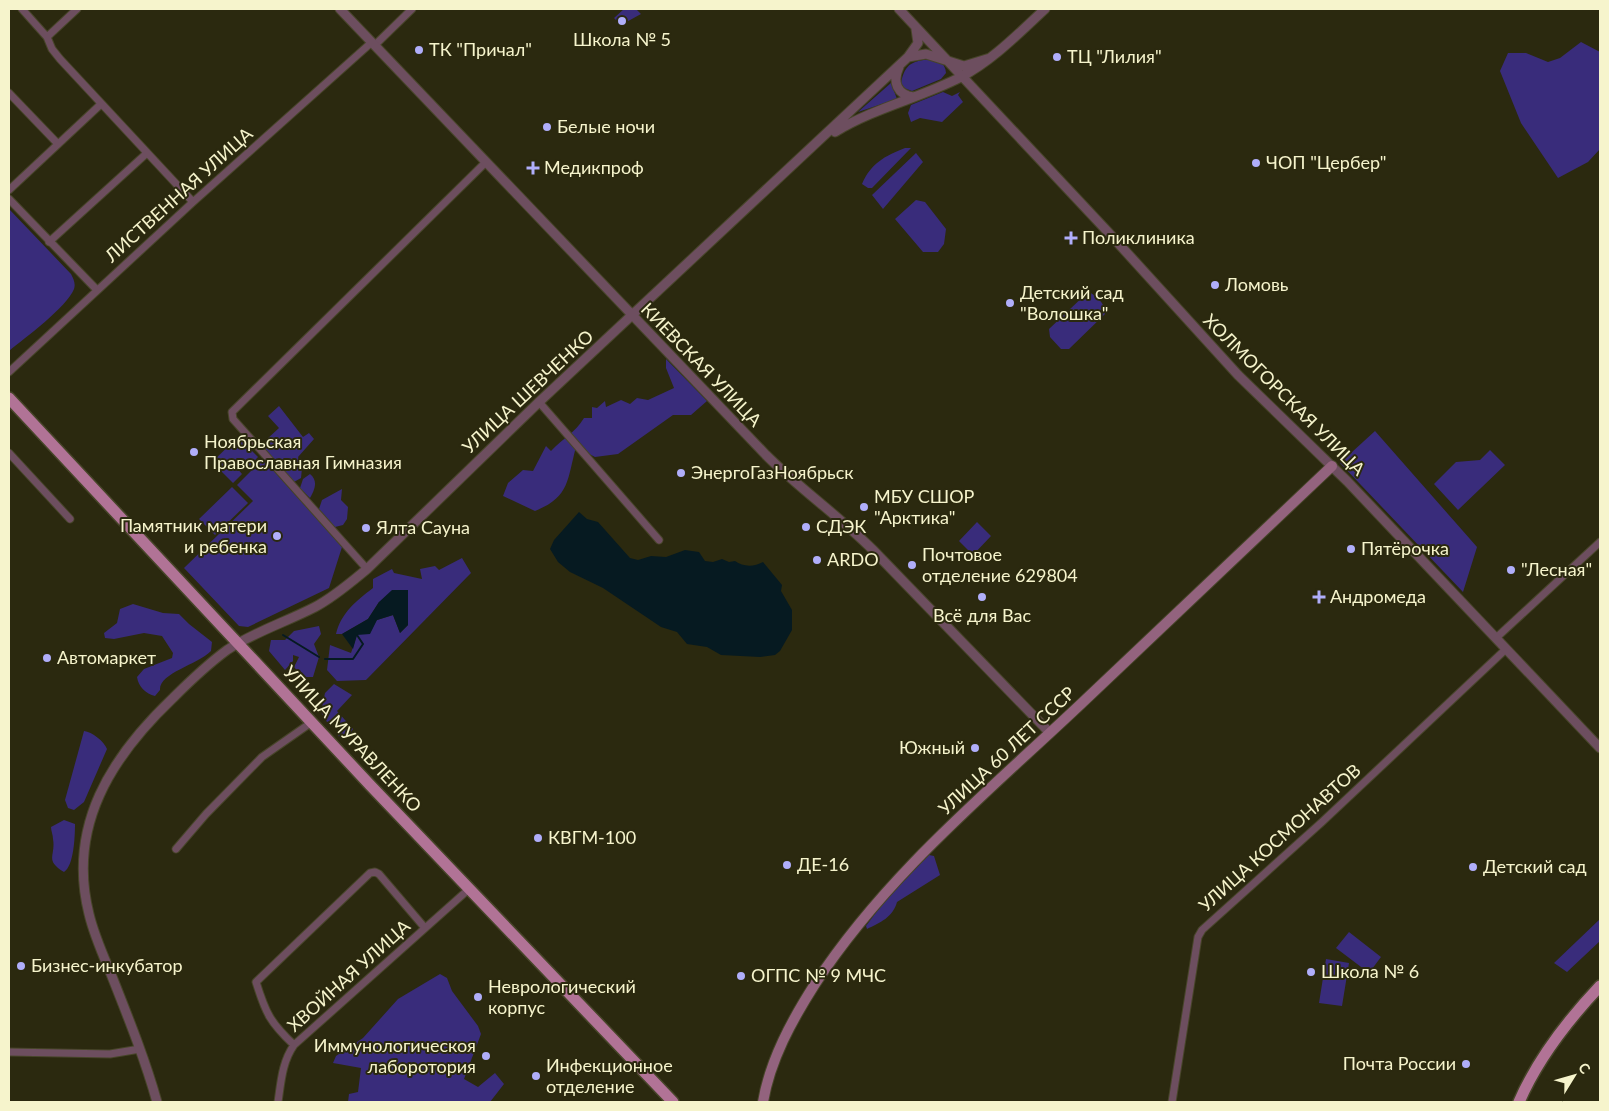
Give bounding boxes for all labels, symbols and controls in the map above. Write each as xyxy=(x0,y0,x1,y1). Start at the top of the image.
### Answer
marker: Школа № 5 xyxy=(616,15,628,27)
place label: Школа № 5 xyxy=(573,28,671,50)
place label: ТК "Причал" xyxy=(429,38,532,60)
marker: ТК "Причал" xyxy=(413,44,425,56)
place label: ТЦ "Лилия" xyxy=(1067,45,1162,67)
marker: ТЦ "Лилия" xyxy=(1051,51,1063,63)
place label: Белые ночи xyxy=(557,115,655,137)
marker: Белые ночи xyxy=(541,121,553,133)
street label: ЛИСТВЕННАЯ УЛИЦА xyxy=(99,122,257,267)
place label: ЧОП "Цербер" xyxy=(1266,151,1386,173)
place label: Медикпроф xyxy=(544,156,644,178)
marker: ЧОП "Цербер" xyxy=(1250,157,1262,169)
marker: Медикпроф xyxy=(526,161,540,175)
place label: Поликлиника xyxy=(1082,226,1195,248)
marker: Поликлиника xyxy=(1064,231,1078,245)
place label: Ломовь xyxy=(1224,273,1289,295)
marker: Ломовь xyxy=(1209,279,1221,291)
place label: Детский сад "Волошка" xyxy=(1020,281,1124,324)
marker: Детский сад "Волошка" xyxy=(1004,297,1016,309)
street label: КИЕВСКАЯ УЛИЦА xyxy=(637,298,767,431)
street label: ХОЛМОГОРСКАЯ УЛИЦА xyxy=(1199,309,1371,480)
street label: УЛИЦА ШЕВЧЕНКО xyxy=(457,325,597,458)
place label: Ноябрьская Православная Гимназия xyxy=(204,430,402,473)
marker: Ноябрьская Православная Гимназия xyxy=(188,446,200,458)
place label: ЭнергоГазНоябрьск xyxy=(691,461,854,483)
marker: ЭнергоГазНоябрьск xyxy=(675,467,687,479)
place label: МБУ СШОР "Арктика" xyxy=(874,485,975,528)
marker: МБУ СШОР "Арктика" xyxy=(858,501,870,513)
place label: Памятник матери и ребенка xyxy=(120,514,267,557)
place label: СДЭК xyxy=(816,515,866,537)
place label: Ялта Сауна xyxy=(375,516,470,538)
marker: СДЭК xyxy=(800,521,812,533)
marker: Ялта Сауна xyxy=(360,522,372,534)
marker: Памятник матери и ребенка xyxy=(271,530,283,542)
place label: Пятёрочка xyxy=(1361,537,1449,559)
place label: Почтовое отделение 629804 xyxy=(922,543,1078,586)
marker: Пятёрочка xyxy=(1345,543,1357,555)
place label: ARDO xyxy=(827,548,879,570)
marker: ARDO xyxy=(811,554,823,566)
place label: "Лесная" xyxy=(1521,558,1592,580)
marker: Почтовое отделение 629804 xyxy=(906,559,918,571)
marker: "Лесная" xyxy=(1505,564,1517,576)
place label: Андромеда xyxy=(1330,585,1426,607)
marker: Андромеда xyxy=(1312,590,1326,604)
marker: Всё для Вас xyxy=(976,591,988,603)
place label: Всё для Вас xyxy=(933,604,1032,626)
place label: Автомаркет xyxy=(57,646,156,668)
marker: Автомаркет xyxy=(41,652,53,664)
street label: УЛИЦА МУРАВЛЕНКО xyxy=(279,660,426,816)
street label: УЛИЦА 60 ЛЕТ СССР xyxy=(934,681,1079,819)
place label: Южный xyxy=(899,736,965,758)
marker: Южный xyxy=(969,742,981,754)
street label: УЛИЦА КОСМОНАВТОВ xyxy=(1194,759,1365,916)
place label: КВГМ-100 xyxy=(548,826,636,848)
marker: КВГМ-100 xyxy=(532,832,544,844)
place label: ДЕ-16 xyxy=(797,853,849,875)
place label: Детский сад xyxy=(1483,855,1587,877)
marker: ДЕ-16 xyxy=(781,859,793,871)
marker: Детский сад xyxy=(1467,861,1479,873)
street label: ХВОЙНАЯ УЛИЦА xyxy=(283,914,415,1036)
place label: Бизнес-инкубатор xyxy=(31,954,183,976)
marker: Бизнес-инкубатор xyxy=(15,960,27,972)
place label: Школа № 6 xyxy=(1321,960,1419,982)
place label: ОГПС № 9 МЧС xyxy=(751,964,886,986)
marker: Школа № 6 xyxy=(1305,966,1317,978)
marker: ОГПС № 9 МЧС xyxy=(735,970,747,982)
place label: Неврологический корпус xyxy=(488,975,636,1018)
marker: Неврологический корпус xyxy=(472,991,484,1003)
place label: Иммунологическоя лаборотория xyxy=(314,1034,476,1077)
marker: Иммунологическоя лаборотория xyxy=(480,1050,492,1062)
north arrow xyxy=(1549,1051,1599,1101)
place label: Почта России xyxy=(1343,1052,1456,1074)
place label: Инфекционное отделение xyxy=(546,1054,673,1097)
marker: Почта России xyxy=(1460,1058,1472,1070)
text: С xyxy=(1575,1059,1595,1077)
marker: Инфекционное отделение xyxy=(530,1070,542,1082)

